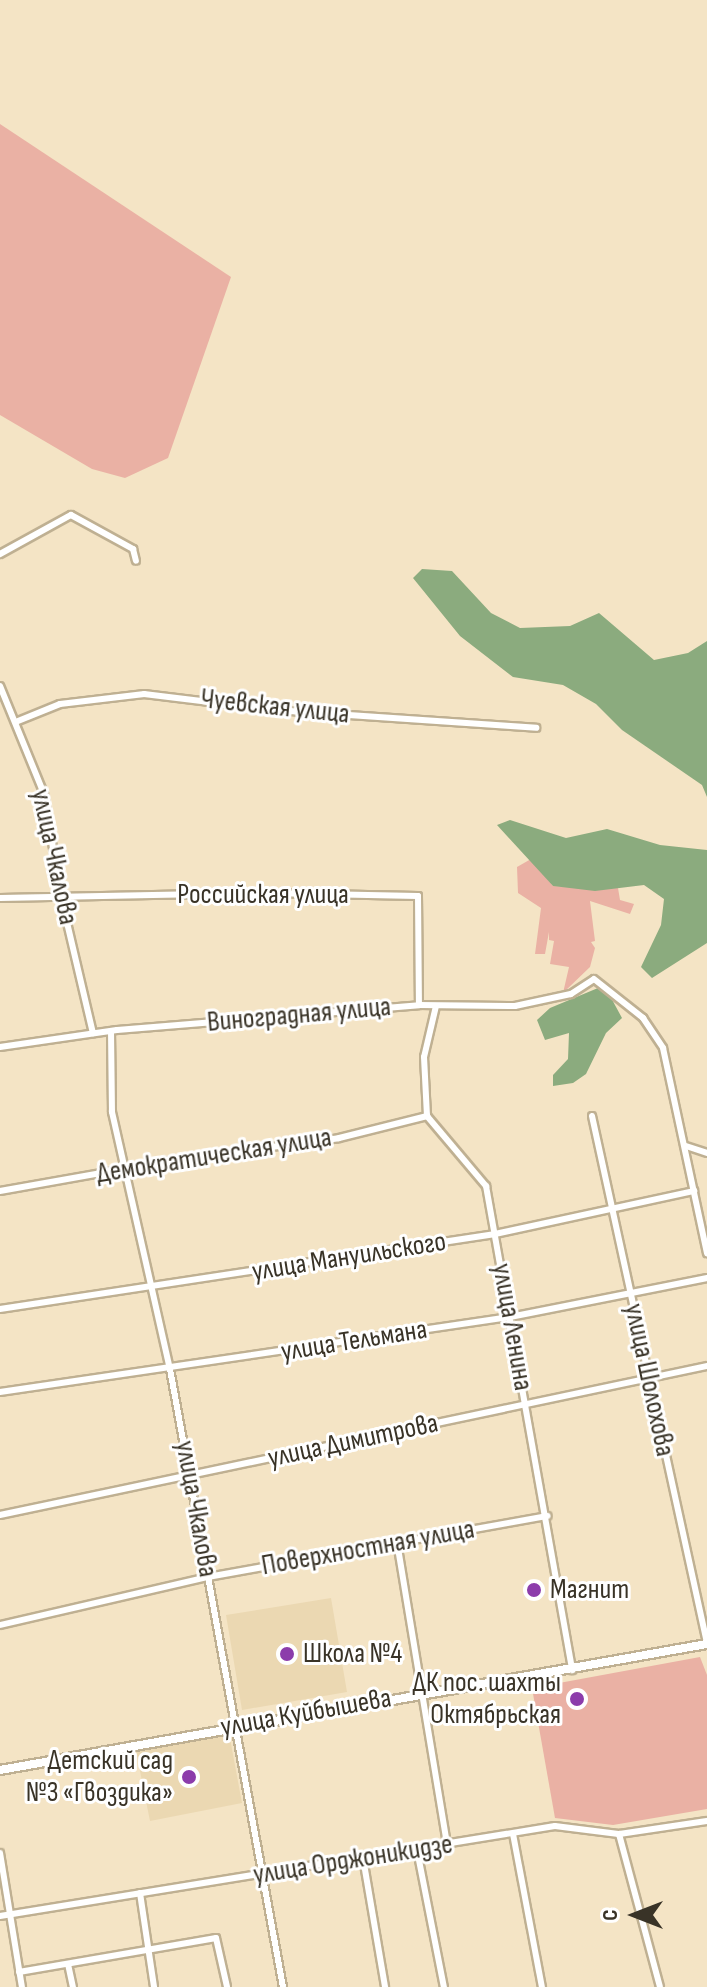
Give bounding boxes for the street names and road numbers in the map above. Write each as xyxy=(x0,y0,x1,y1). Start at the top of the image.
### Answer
street label: Чуевская улица xyxy=(199,682,351,732)
street label: улица Чкалова xyxy=(23,786,85,928)
street label: Российская улица xyxy=(177,878,349,912)
street label: Виноградная улица xyxy=(206,990,392,1040)
street label: Демократическая улица xyxy=(94,1121,334,1191)
street label: улица Мануильского xyxy=(250,1225,448,1289)
street label: улица Ленина xyxy=(484,1261,540,1393)
street label: улица Шолохова xyxy=(616,1301,682,1459)
street label: улица Тельмана xyxy=(279,1313,429,1369)
street label: улица Димитрова xyxy=(265,1407,441,1475)
street label: улица Чкалова xyxy=(167,1438,225,1580)
street label: Поверхностная улица xyxy=(259,1513,477,1583)
street label: улица Куйбышева xyxy=(218,1681,394,1745)
street label: улица Орджоникидзе xyxy=(251,1828,455,1892)

